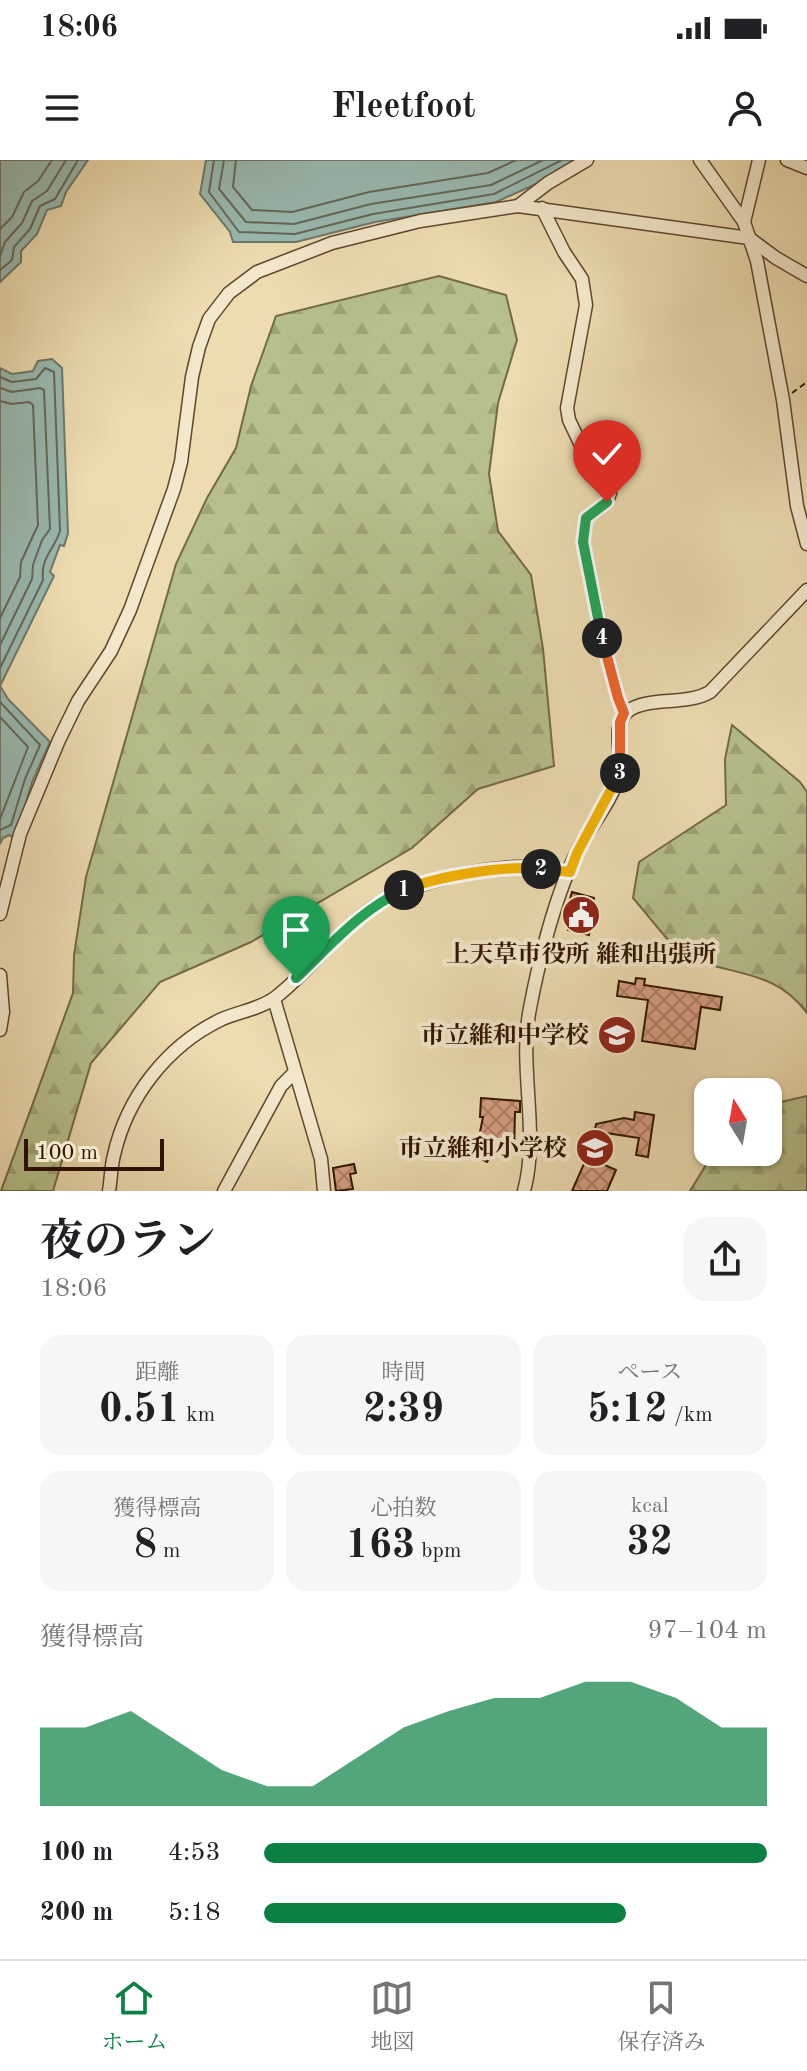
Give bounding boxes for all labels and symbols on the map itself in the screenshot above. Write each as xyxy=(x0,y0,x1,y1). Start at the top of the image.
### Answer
pin xyxy=(573,420,641,502)
pin: 4 xyxy=(582,618,622,658)
pin: 3 xyxy=(600,753,640,793)
pin: 2 xyxy=(521,849,561,889)
pin: 1 xyxy=(384,870,424,910)
public building icon: 上天草市役所 維和出張所 xyxy=(560,894,602,936)
pin xyxy=(262,896,330,978)
place label: 上天草市役所 維和出張所 xyxy=(446,941,716,968)
school or university icon: 市立維和中学校 xyxy=(596,1014,638,1056)
place label: 市立維和中学校 xyxy=(421,1022,589,1049)
north arrow xyxy=(694,1078,782,1166)
school or university icon: 市立維和小学校 xyxy=(574,1127,616,1169)
scale bar xyxy=(24,1135,164,1171)
place label: 市立維和小学校 xyxy=(399,1135,567,1162)

